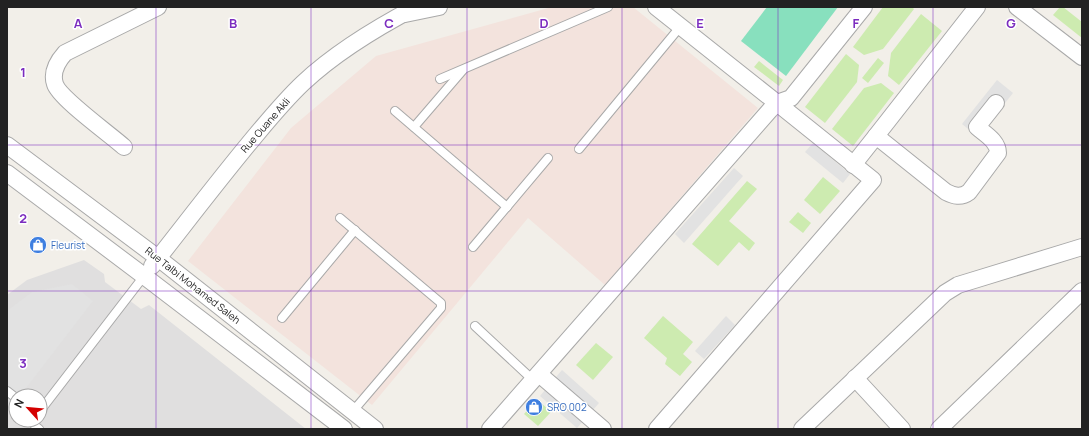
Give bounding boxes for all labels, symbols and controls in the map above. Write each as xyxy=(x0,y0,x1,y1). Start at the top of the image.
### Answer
text: A xyxy=(74,14,83,32)
text: B xyxy=(229,14,237,32)
text: C xyxy=(384,14,394,32)
text: D xyxy=(539,14,549,32)
text: E xyxy=(696,14,704,32)
text: F xyxy=(853,14,860,32)
text: G xyxy=(1006,14,1016,32)
text: 1 xyxy=(20,63,26,81)
street label: Rue Ouane Akli xyxy=(237,95,293,155)
text: 2 xyxy=(19,209,27,227)
shop icon: Fleurist xyxy=(28,235,48,255)
place label: Fleurist xyxy=(51,238,85,252)
street label: Rue Talbi Mohamed Saleh xyxy=(142,243,244,327)
text: 3 xyxy=(19,354,27,372)
north arrow xyxy=(8,388,48,428)
text: N xyxy=(10,396,27,410)
shop icon: SRO 002 xyxy=(524,397,544,417)
place label: SRO 002 xyxy=(547,400,587,414)

